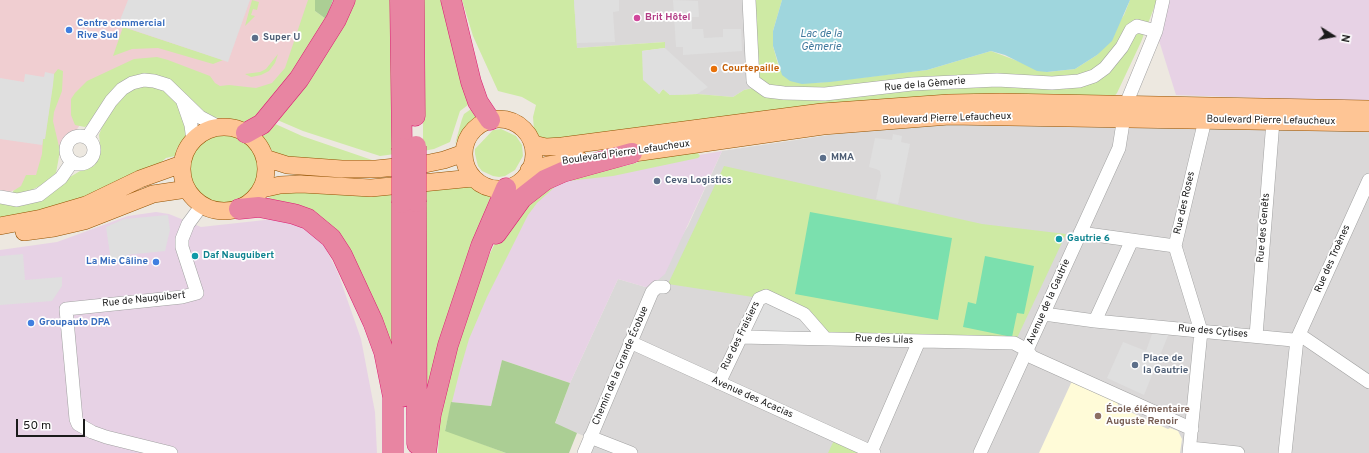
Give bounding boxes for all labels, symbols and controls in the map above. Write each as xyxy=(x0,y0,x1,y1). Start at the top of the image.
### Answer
place label: Brit Hôtel xyxy=(645,12,691,24)
marker: Brit Hôtel xyxy=(632,13,642,23)
north arrow xyxy=(1313,16,1353,56)
place label: Centre commercial Rive Sud xyxy=(77,18,165,42)
marker: Centre commercial Rive Sud xyxy=(64,25,74,35)
water label: Lac de la Gèmerie xyxy=(800,28,842,54)
place label: Super U xyxy=(263,32,300,44)
marker: Super U xyxy=(250,33,260,43)
text: N xyxy=(1337,33,1352,44)
place label: Courtepaille xyxy=(722,63,779,75)
marker: Courtepaille xyxy=(709,64,719,74)
street label: Rue de la Gèmerie xyxy=(884,75,966,95)
street label: Boulevard Pierre Lefaucheux xyxy=(882,111,1012,127)
street label: Boulevard Pierre Lefaucheux xyxy=(1206,114,1336,128)
street label: Boulevard Pierre Lefaucheux xyxy=(561,138,691,168)
place label: MMA xyxy=(831,152,854,164)
marker: MMA xyxy=(818,153,828,163)
street label: Rue des Roses xyxy=(1172,170,1198,236)
place label: Ceva Logistics xyxy=(665,175,732,187)
marker: Ceva Logistics xyxy=(652,176,662,186)
street label: Rue des Genêts xyxy=(1255,193,1273,263)
street label: Rue des Troènes xyxy=(1313,223,1353,295)
place label: Gautrie 6 xyxy=(1067,233,1110,245)
marker: Gautrie 6 xyxy=(1054,234,1064,244)
place label: Daf Nauguibert xyxy=(203,250,274,262)
marker: Daf Nauguibert xyxy=(190,251,200,261)
place label: La Mie Câline xyxy=(86,256,148,268)
marker: La Mie Câline xyxy=(151,257,161,267)
street label: Avenue de la Gautrie xyxy=(1025,257,1073,347)
street label: Rue de Nauguibert xyxy=(102,290,186,310)
street label: Rue des Fraisiers xyxy=(719,300,763,372)
street label: Chemin de la Grande Écobue xyxy=(590,305,652,427)
place label: Groupauto DPA xyxy=(39,317,110,329)
marker: Groupauto DPA xyxy=(26,318,36,328)
street label: Rue des Cytises xyxy=(1178,323,1248,341)
street label: Rue des Lilas xyxy=(855,333,913,347)
place label: Place de la Gautrie xyxy=(1143,353,1188,376)
marker: Place de la Gautrie xyxy=(1130,360,1140,370)
street label: Avenue des Acacias xyxy=(709,375,795,421)
place label: École élémentaire Auguste Renoir xyxy=(1106,404,1190,428)
scale bar xyxy=(18,411,87,437)
marker: École élémentaire Auguste Renoir xyxy=(1093,411,1103,421)
text: 50 m xyxy=(23,418,51,434)

